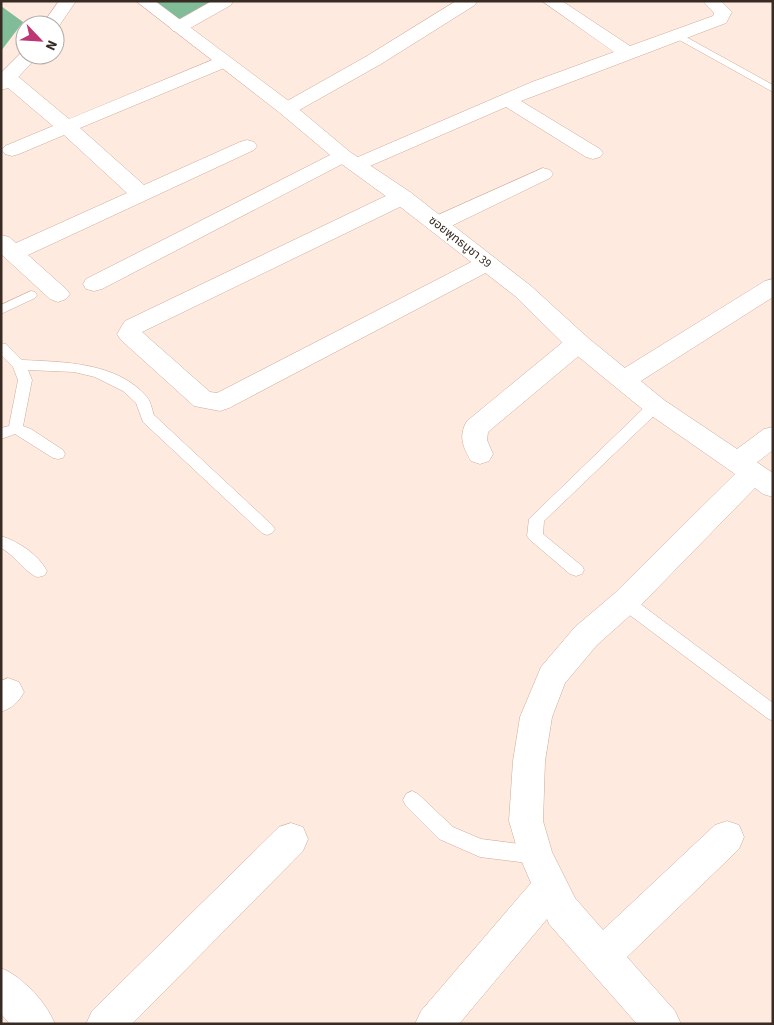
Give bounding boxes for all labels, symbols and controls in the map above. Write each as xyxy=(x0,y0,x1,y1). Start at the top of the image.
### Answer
north arrow xyxy=(15,15,65,65)
text: N xyxy=(40,37,62,54)
street label: ซอยพุทธบูชา 39 xyxy=(425,212,495,272)

